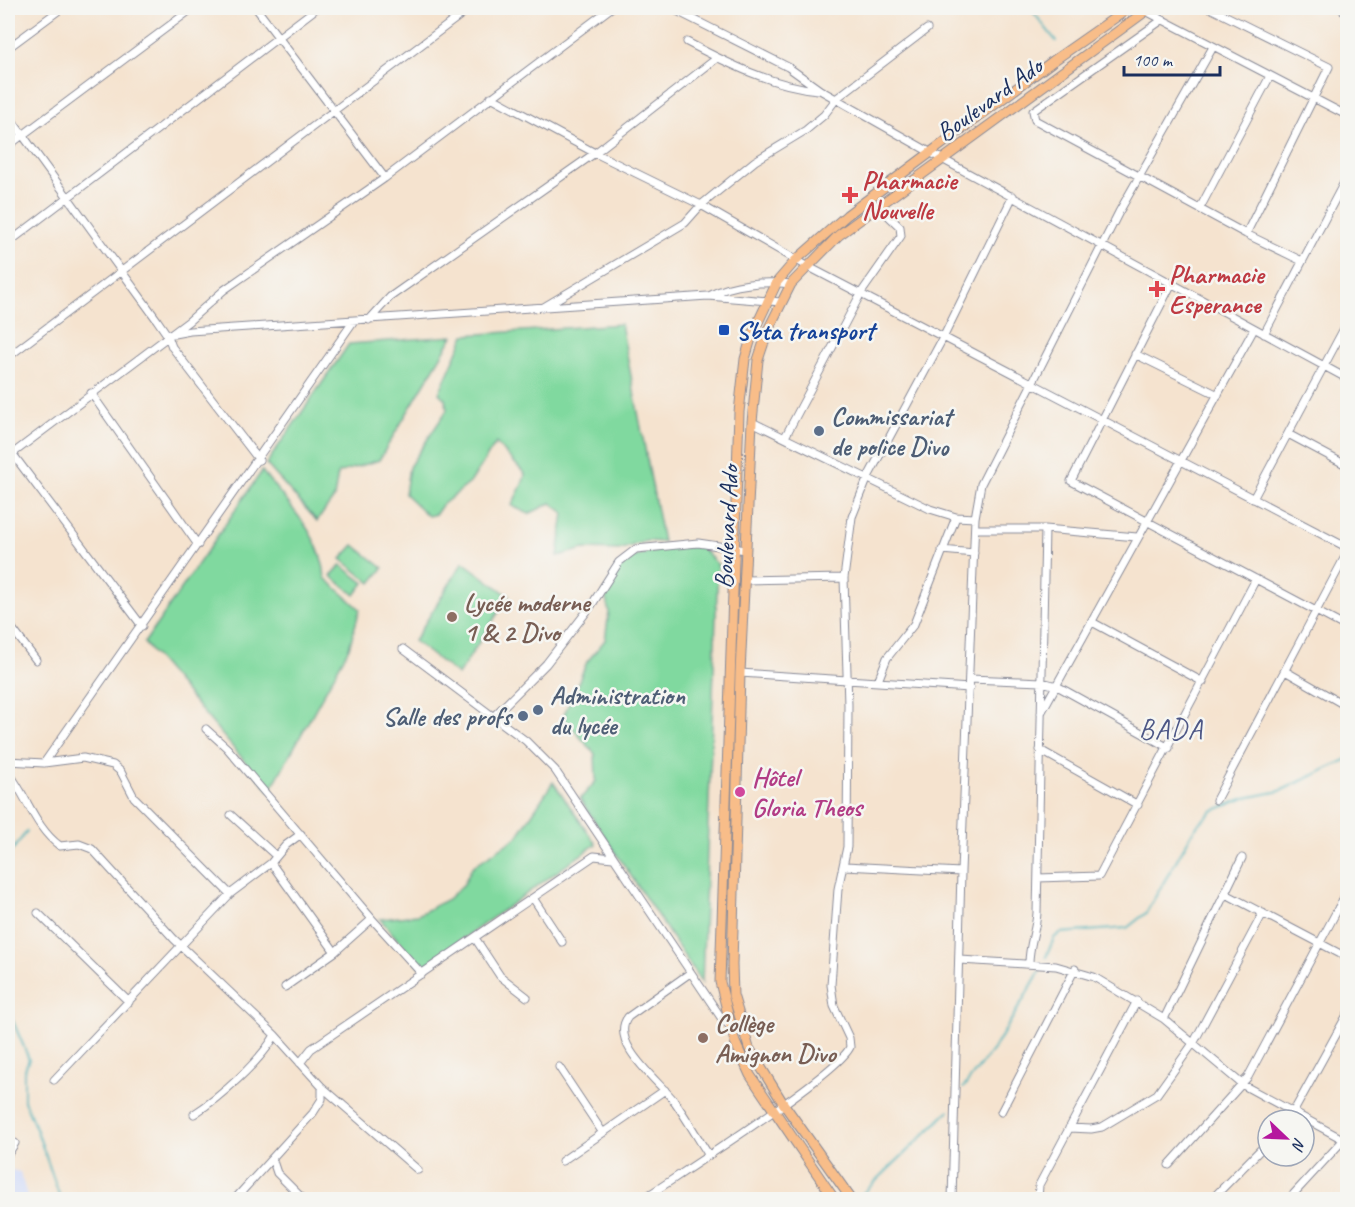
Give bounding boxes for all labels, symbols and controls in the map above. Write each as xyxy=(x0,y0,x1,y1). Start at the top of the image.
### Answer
scale bar xyxy=(1124,39,1220,77)
street label: Boulevard Ado xyxy=(930,48,1051,149)
text: 100 m xyxy=(1133,49,1174,71)
place label: Pharmacie Nouvelle xyxy=(862,164,959,227)
marker: Pharmacie Nouvelle xyxy=(843,188,857,202)
place label: Pharmacie Esperance xyxy=(1169,258,1266,321)
marker: Pharmacie Esperance xyxy=(1150,282,1164,296)
place label: Sbta transport xyxy=(736,314,878,347)
marker: Sbta transport xyxy=(717,323,731,337)
place label: Commissariat de police Divo xyxy=(831,400,956,463)
marker: Commissariat de police Divo xyxy=(812,424,826,438)
street label: Boulevard Ado xyxy=(707,462,746,590)
place label: Lycée moderne 1 & 2 Divo xyxy=(464,586,592,649)
marker: Lycée moderne 1 & 2 Divo xyxy=(445,610,459,624)
place label: Administration du lycée xyxy=(550,679,686,742)
place label: Salle des profs xyxy=(383,700,514,733)
marker: Administration du lycée xyxy=(531,703,545,717)
marker: Salle des profs xyxy=(516,709,530,723)
district label: BADA xyxy=(1139,711,1204,746)
place label: Hôtel Gloria Theos xyxy=(752,761,865,824)
marker: Hôtel Gloria Theos xyxy=(733,785,747,799)
place label: Collège Amignon Divo xyxy=(715,1007,837,1070)
marker: Collège Amignon Divo xyxy=(696,1031,710,1045)
north arrow xyxy=(1256,1108,1316,1168)
text: N xyxy=(1287,1135,1310,1155)

